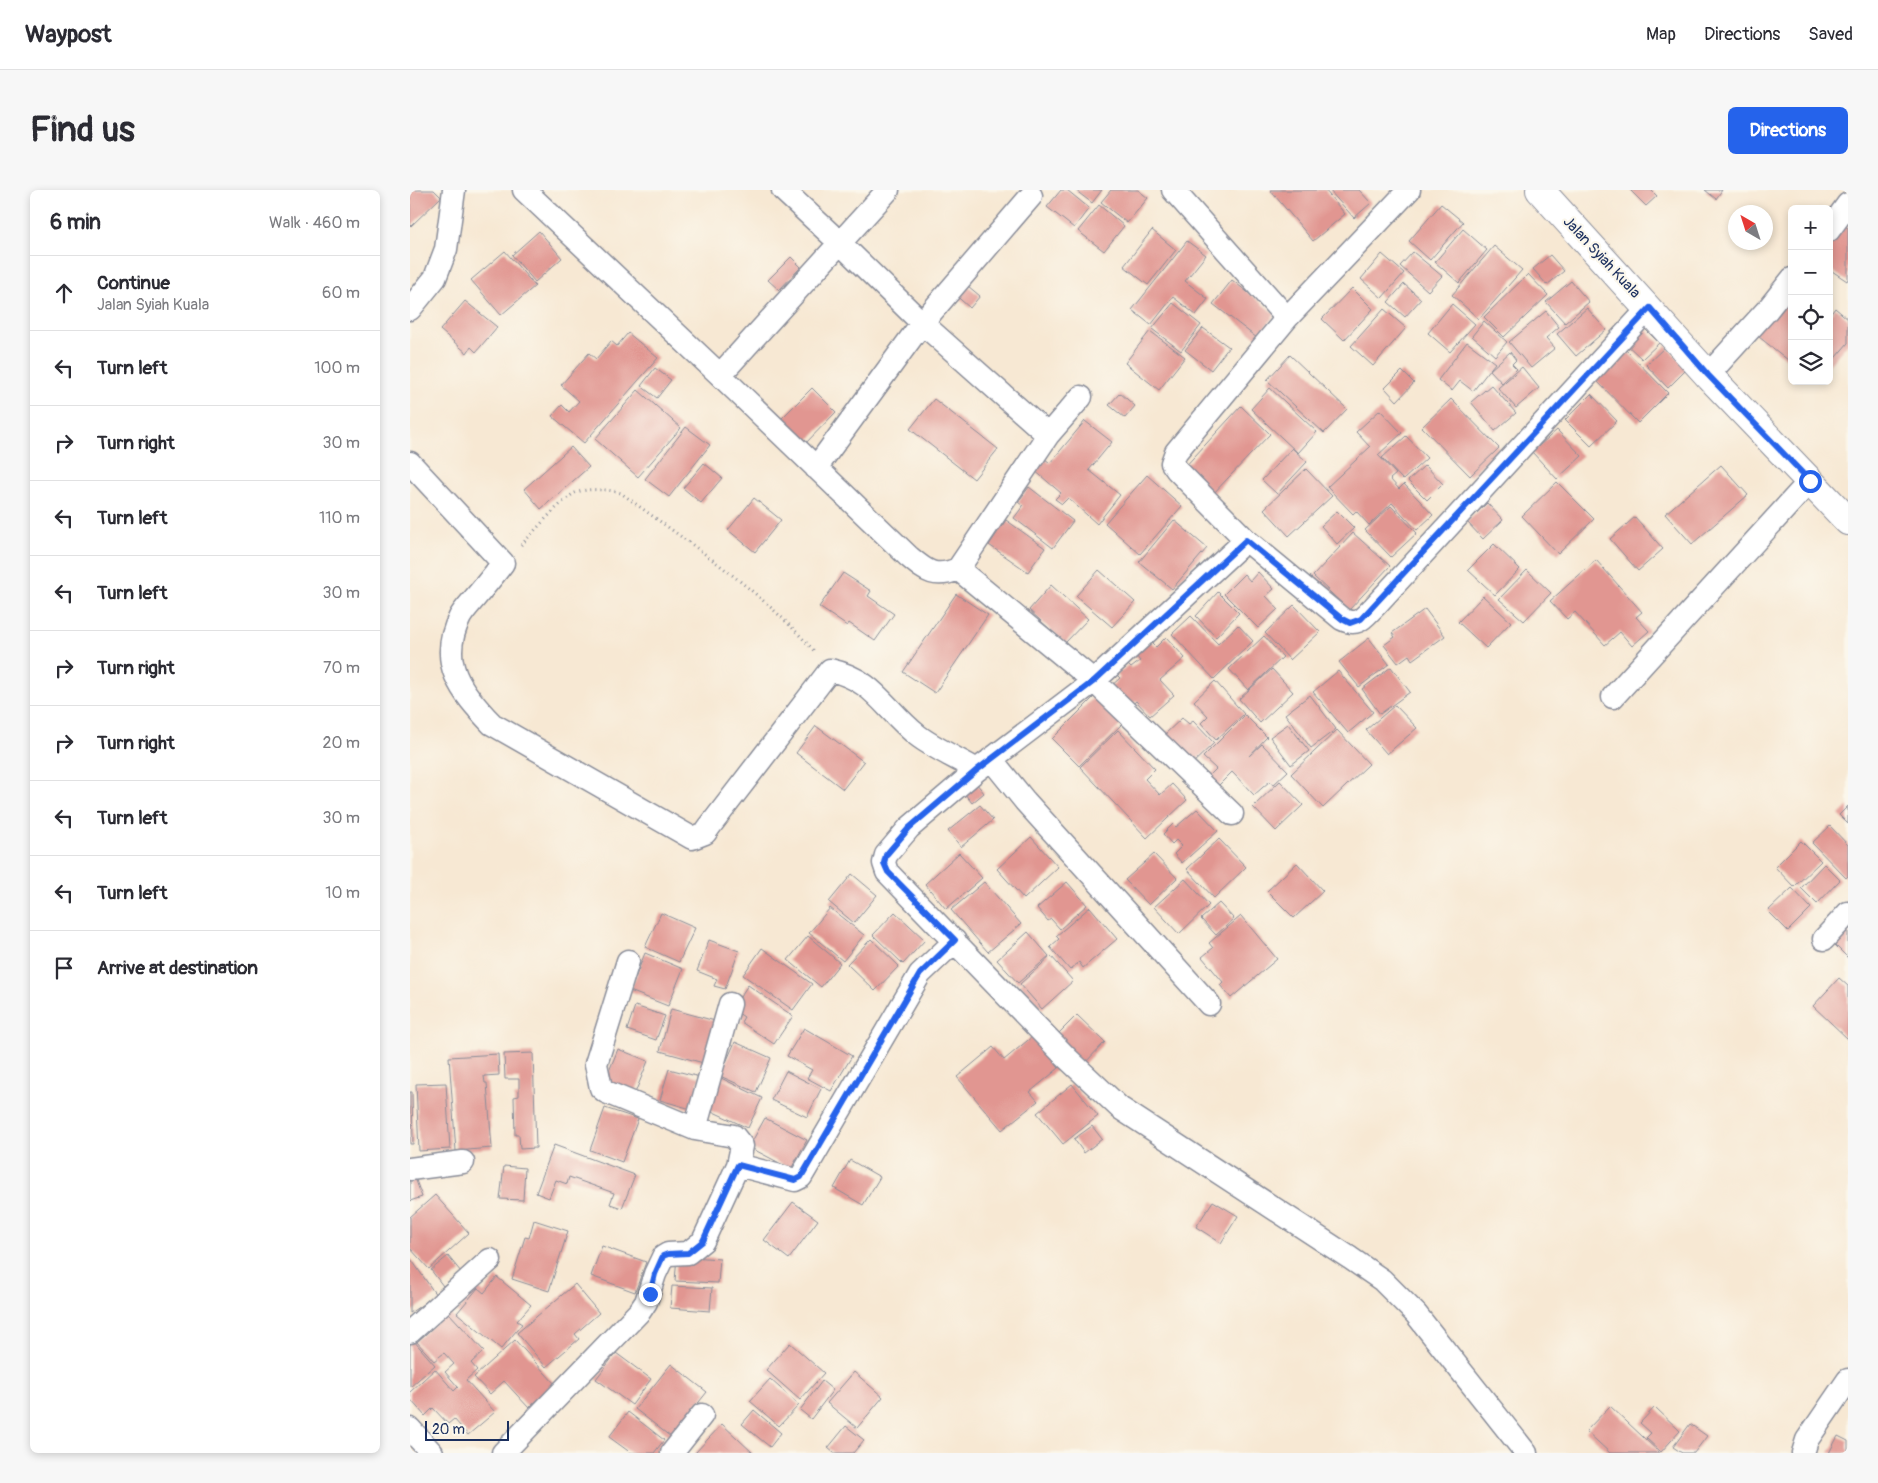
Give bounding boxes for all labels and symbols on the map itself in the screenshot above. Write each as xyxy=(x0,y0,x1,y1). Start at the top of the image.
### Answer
north arrow xyxy=(1728,205,1773,250)
street label: Jalan Syiah Kuala xyxy=(1559,212,1644,302)
route start xyxy=(1799,470,1822,493)
route end xyxy=(639,1283,662,1306)
scale bar xyxy=(425,1418,509,1441)

